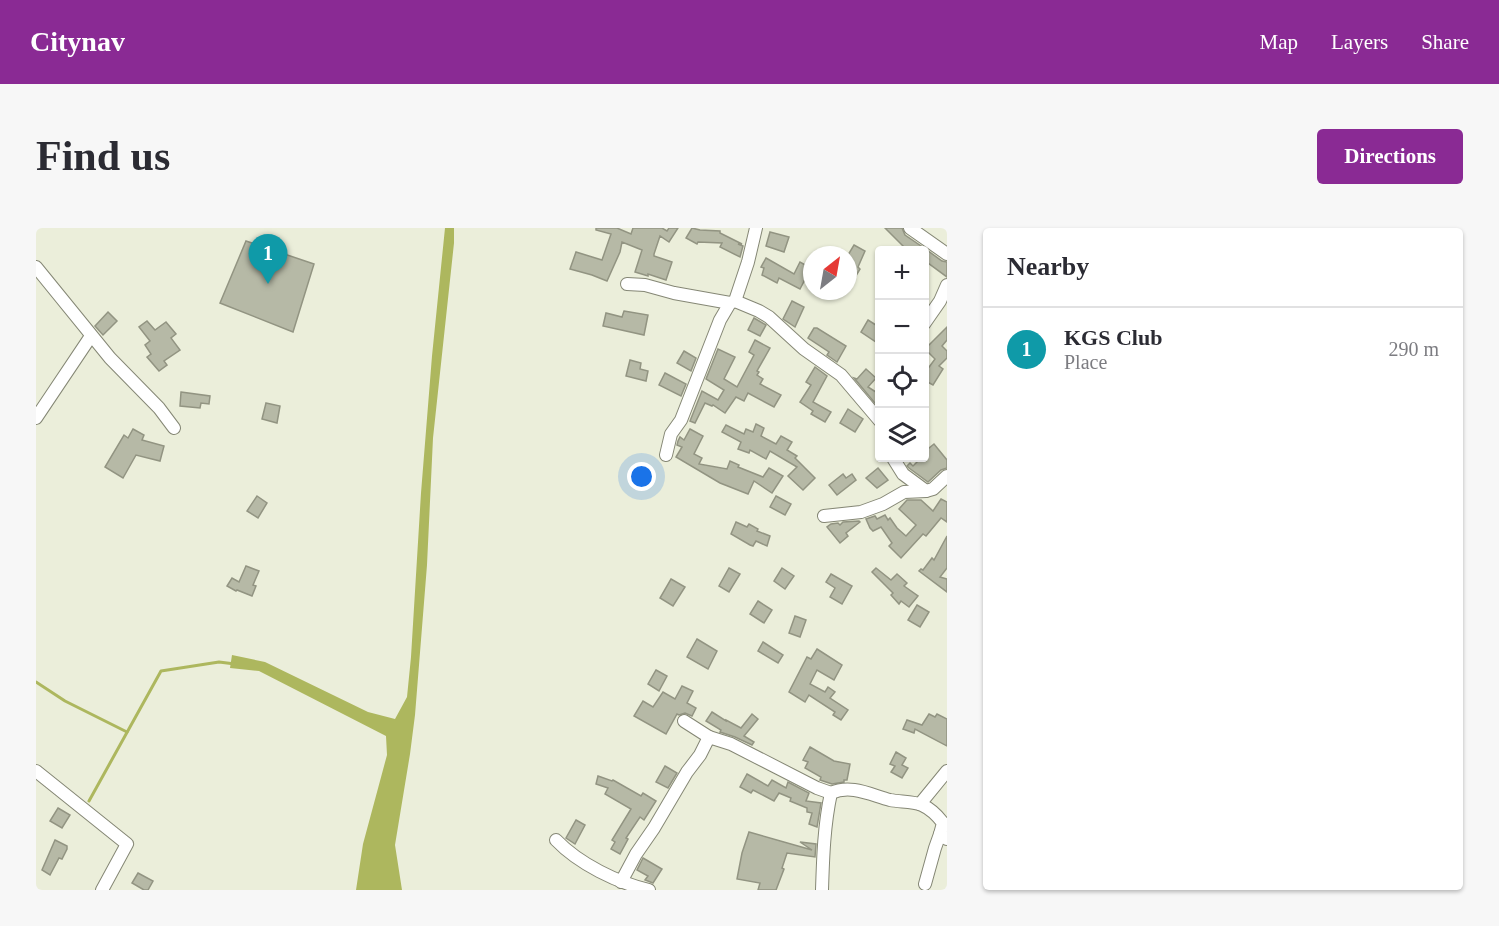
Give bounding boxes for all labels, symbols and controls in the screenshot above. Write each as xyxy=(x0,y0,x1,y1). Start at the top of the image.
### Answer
text: Citynav xyxy=(30,26,125,57)
text: Map xyxy=(1260,30,1298,54)
text: Layers xyxy=(1331,30,1388,54)
text: Share xyxy=(1421,30,1469,54)
button: Directions xyxy=(1317,129,1463,184)
text: Find us xyxy=(36,133,170,179)
pin: 1 xyxy=(248,235,288,284)
north arrow xyxy=(803,246,857,300)
map controls xyxy=(875,246,929,462)
button: + xyxy=(875,246,929,300)
text: Nearby xyxy=(1007,252,1089,281)
button: − xyxy=(875,300,929,354)
text: KGS Club xyxy=(1064,325,1162,350)
text: 1 xyxy=(1022,338,1032,360)
text: 290 m xyxy=(1388,338,1439,360)
text: Place xyxy=(1064,351,1107,373)
button: locate xyxy=(875,354,929,408)
button: layers xyxy=(875,408,929,462)
your location xyxy=(627,462,656,491)

